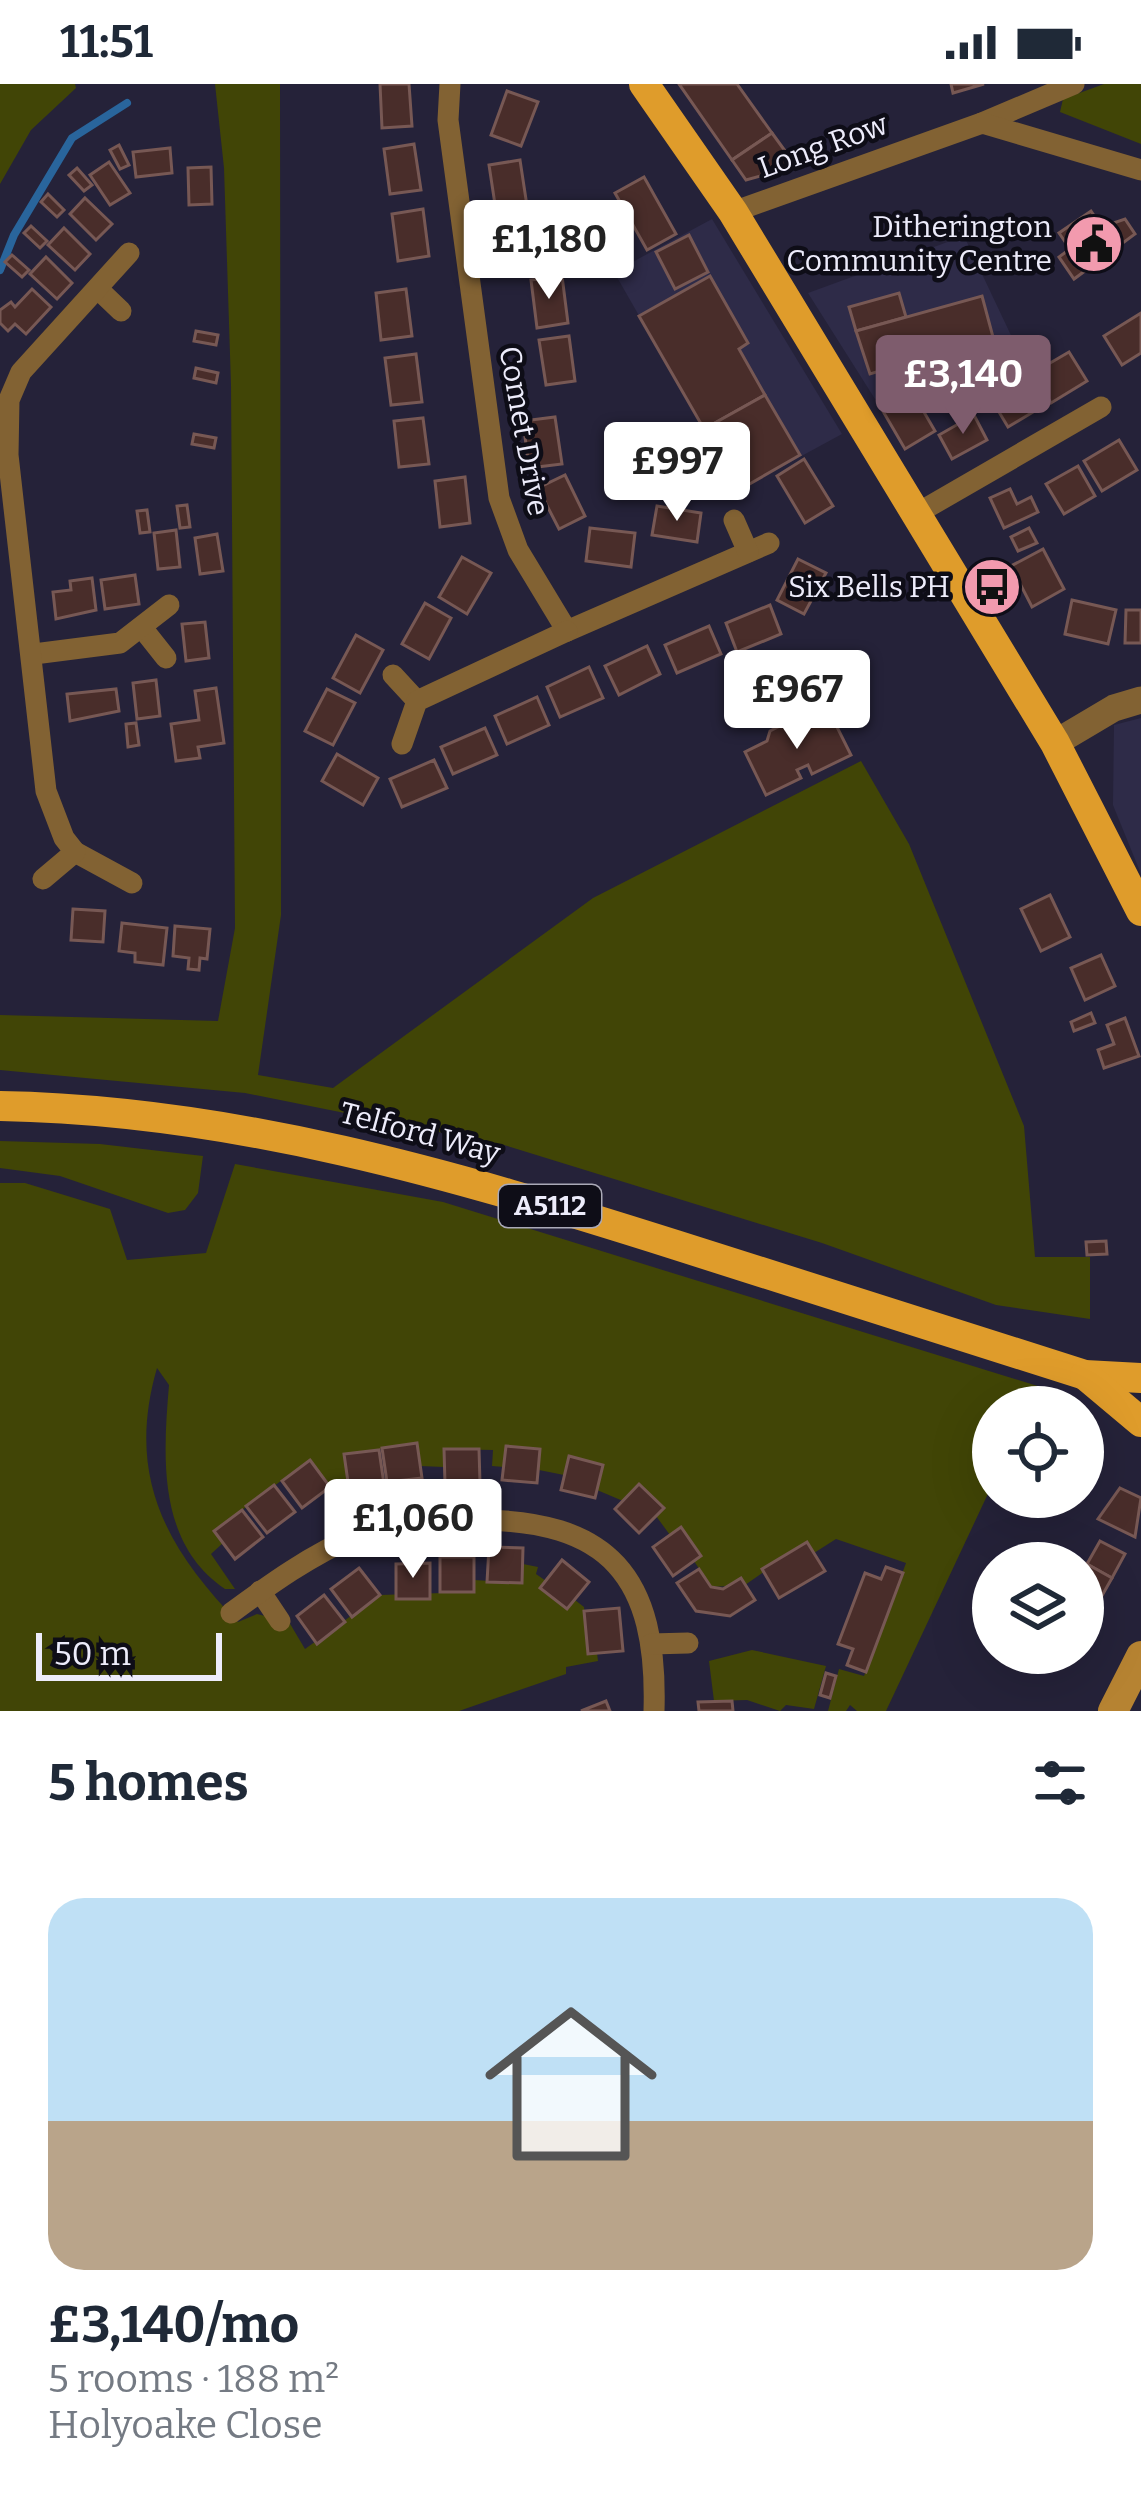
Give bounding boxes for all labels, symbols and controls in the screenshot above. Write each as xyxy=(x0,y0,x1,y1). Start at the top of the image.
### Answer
text: 11:51 xyxy=(60,15,153,69)
street label: Long Row xyxy=(753,106,894,186)
pin: £1,180 xyxy=(451,200,647,302)
place label: Ditherington Community Centre xyxy=(786,209,1052,279)
public building icon: Ditherington Community Centre xyxy=(1063,213,1125,275)
text: £1,180 xyxy=(491,216,607,262)
pin: £3,140 xyxy=(865,335,1061,437)
street label: Comet Drive xyxy=(491,343,557,519)
text: £3,140 xyxy=(903,351,1023,397)
pin: £997 xyxy=(606,422,748,524)
text: £997 xyxy=(631,438,723,484)
bus stop icon: Six Bells PH xyxy=(961,556,1023,618)
place label: Six Bells PH xyxy=(788,569,950,605)
pin: £967 xyxy=(726,650,868,752)
text: £967 xyxy=(751,666,843,712)
street label: Telford Way xyxy=(336,1094,504,1172)
road number: A5112 xyxy=(499,1185,601,1227)
map controls xyxy=(972,1386,1104,1674)
button: locate xyxy=(972,1386,1104,1518)
pin: £1,060 xyxy=(315,1479,511,1581)
text: £1,060 xyxy=(352,1495,474,1541)
button: layers xyxy=(972,1542,1104,1674)
scale bar xyxy=(36,1627,222,1680)
text: 50 m xyxy=(54,1634,131,1674)
icon: filters xyxy=(1027,1750,1093,1816)
text: 5 homes xyxy=(48,1752,249,1814)
icon: home xyxy=(463,1976,679,2192)
text: £3,140/mo xyxy=(48,2294,299,2356)
text: 5 rooms · 188 m² xyxy=(48,2356,339,2402)
text: Holyoake Close xyxy=(48,2402,323,2448)

